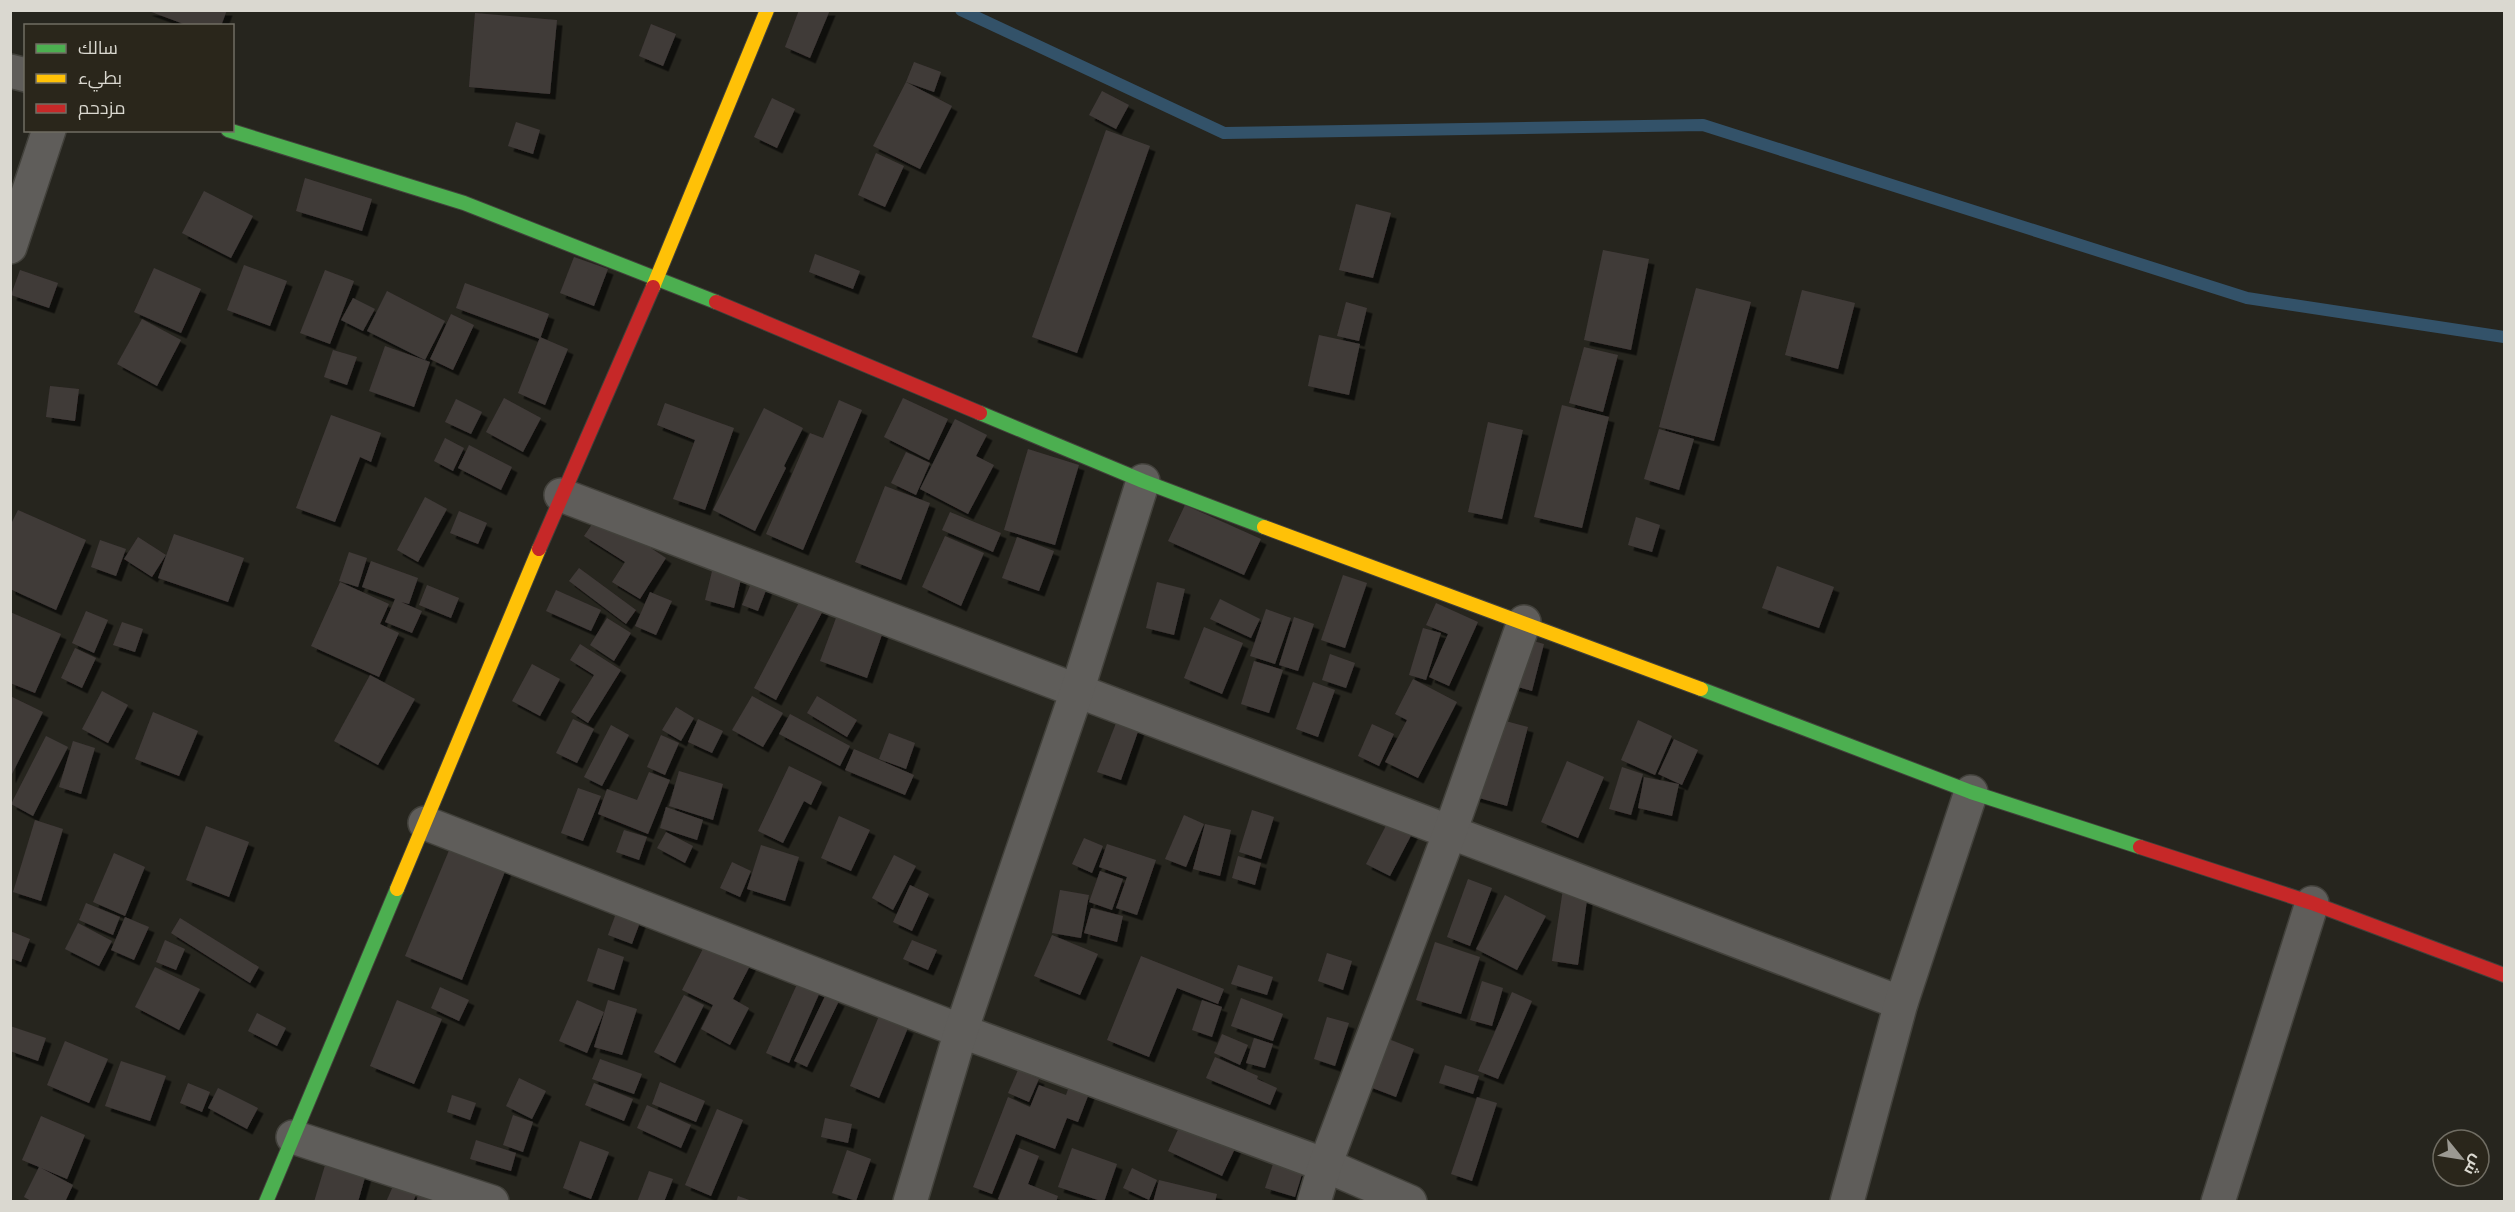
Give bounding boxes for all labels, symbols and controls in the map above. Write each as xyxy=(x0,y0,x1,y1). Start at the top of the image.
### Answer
legend xyxy=(24,24,234,132)
text: سالك xyxy=(78,37,118,58)
text: بطيء xyxy=(78,67,122,92)
text: مزدحم xyxy=(78,97,126,120)
north arrow xyxy=(2431,1128,2491,1188)
text: ش xyxy=(2460,1152,2487,1179)

